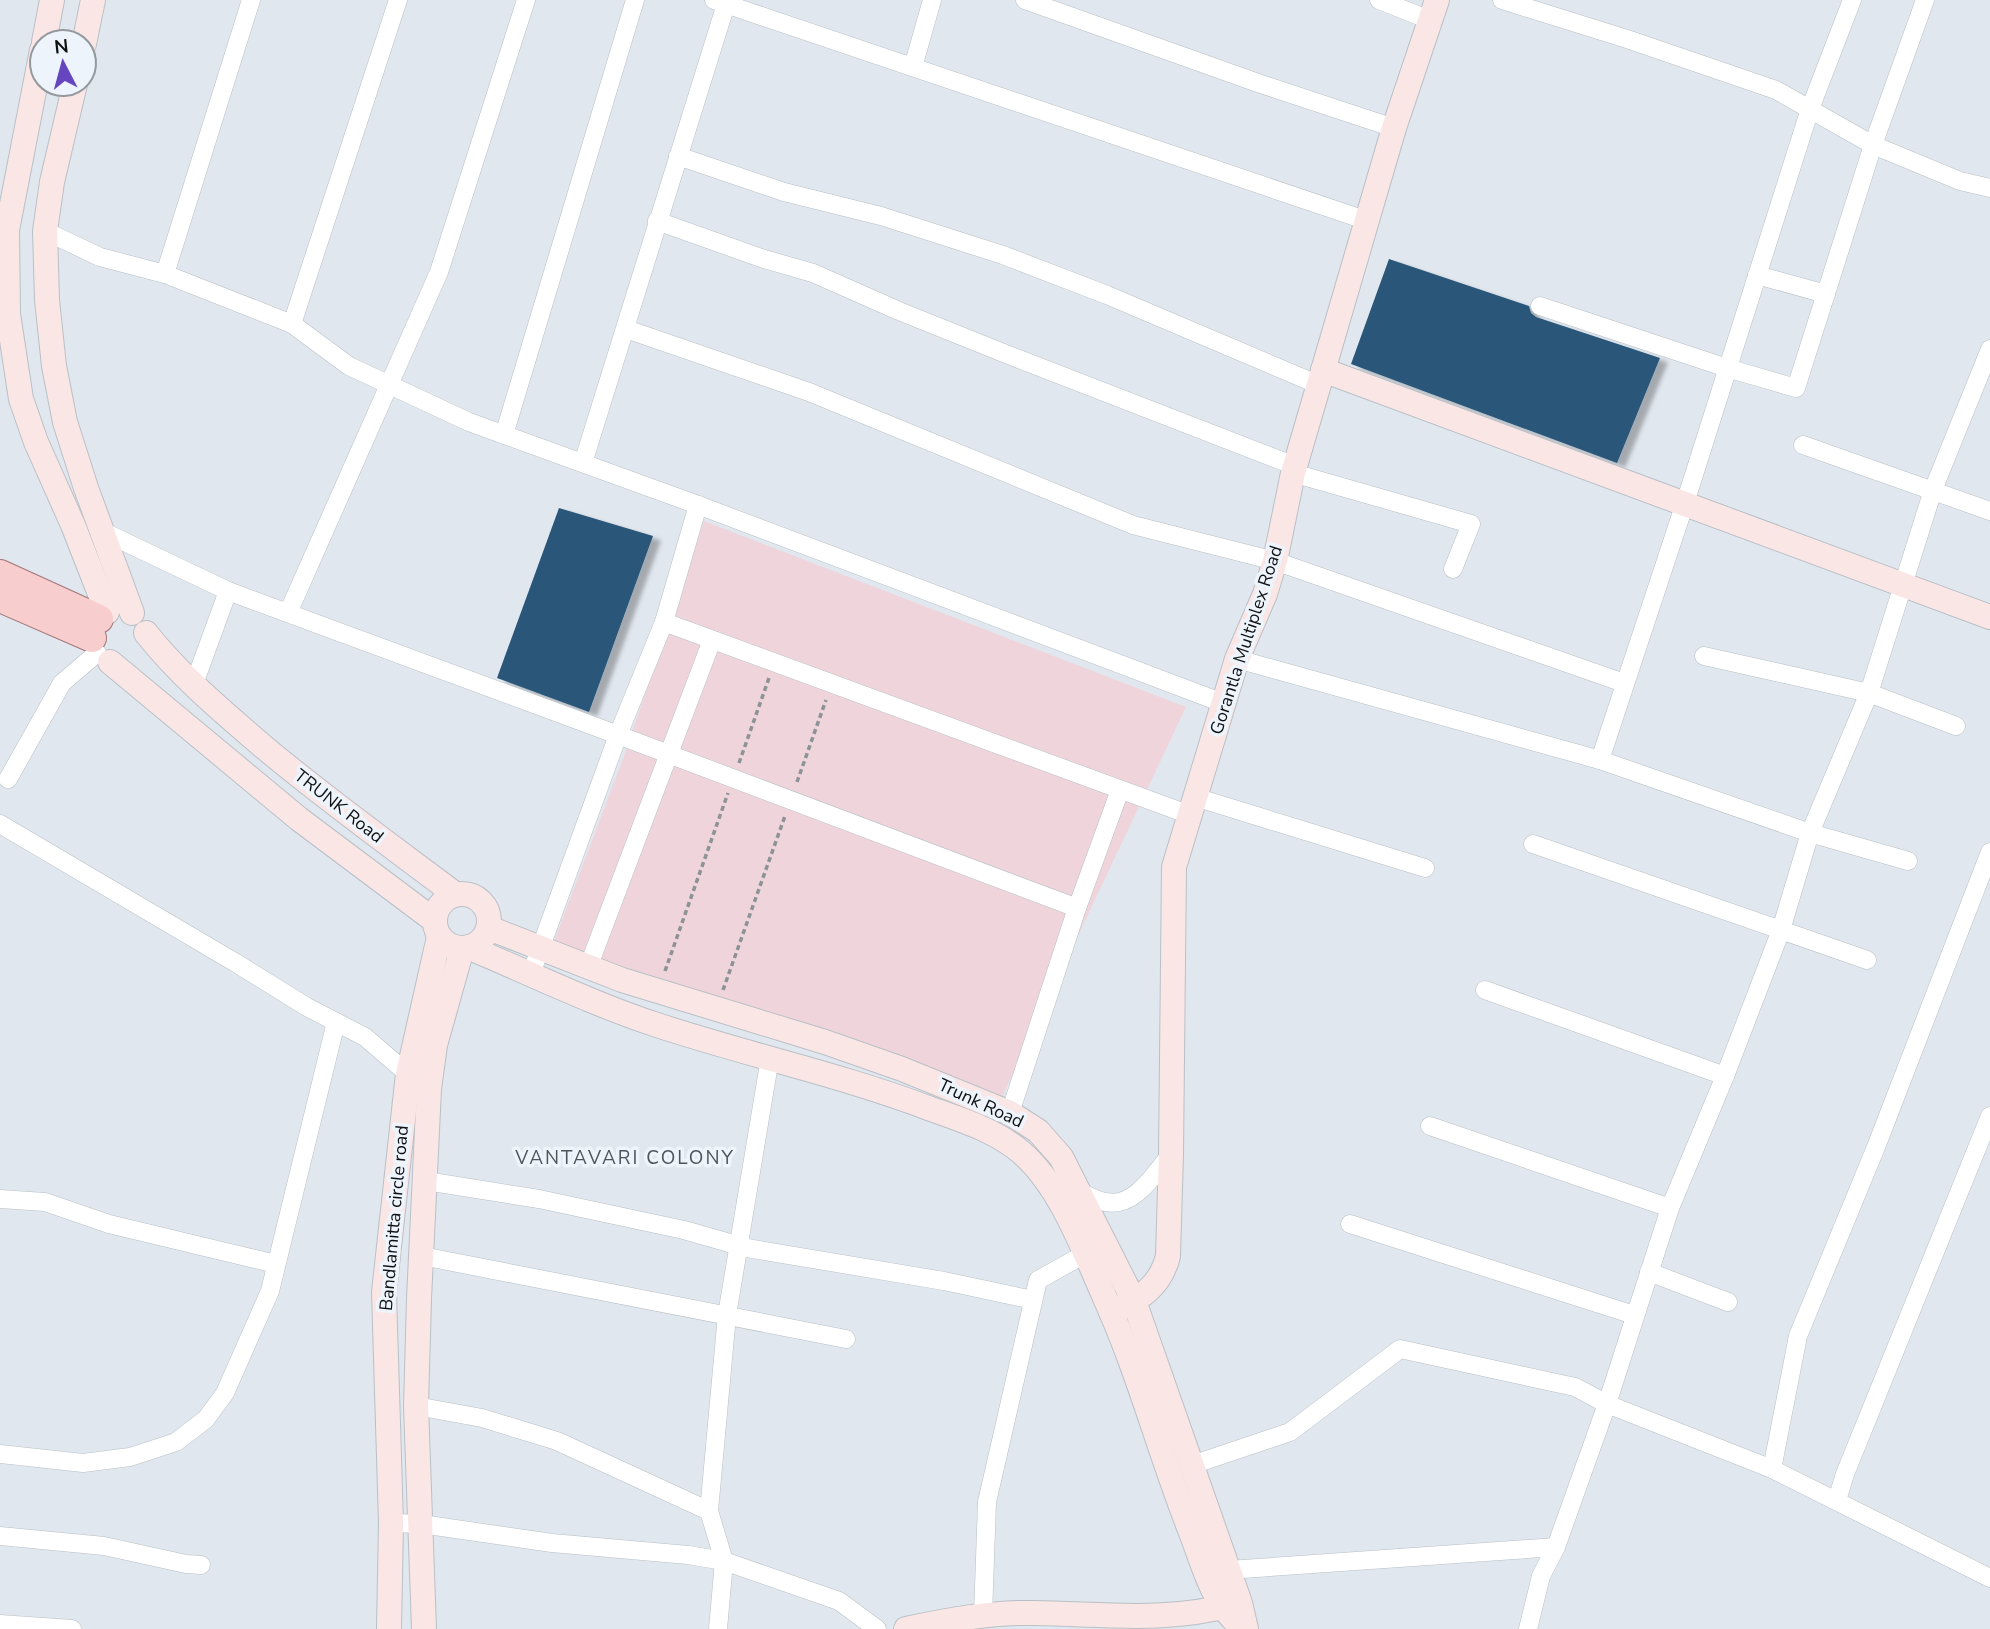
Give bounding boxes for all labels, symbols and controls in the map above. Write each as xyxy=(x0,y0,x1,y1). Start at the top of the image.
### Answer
north arrow xyxy=(28,28,98,98)
text: N xyxy=(53,33,70,61)
street label: Gorantla Multiplex Road xyxy=(1204,542,1288,738)
street label: TRUNK Road xyxy=(289,764,389,848)
street label: Trunk Road xyxy=(934,1073,1028,1133)
street label: Bandlamitta circle road xyxy=(374,1124,414,1312)
district label: VANTAVARI COLONY xyxy=(514,1145,735,1171)

